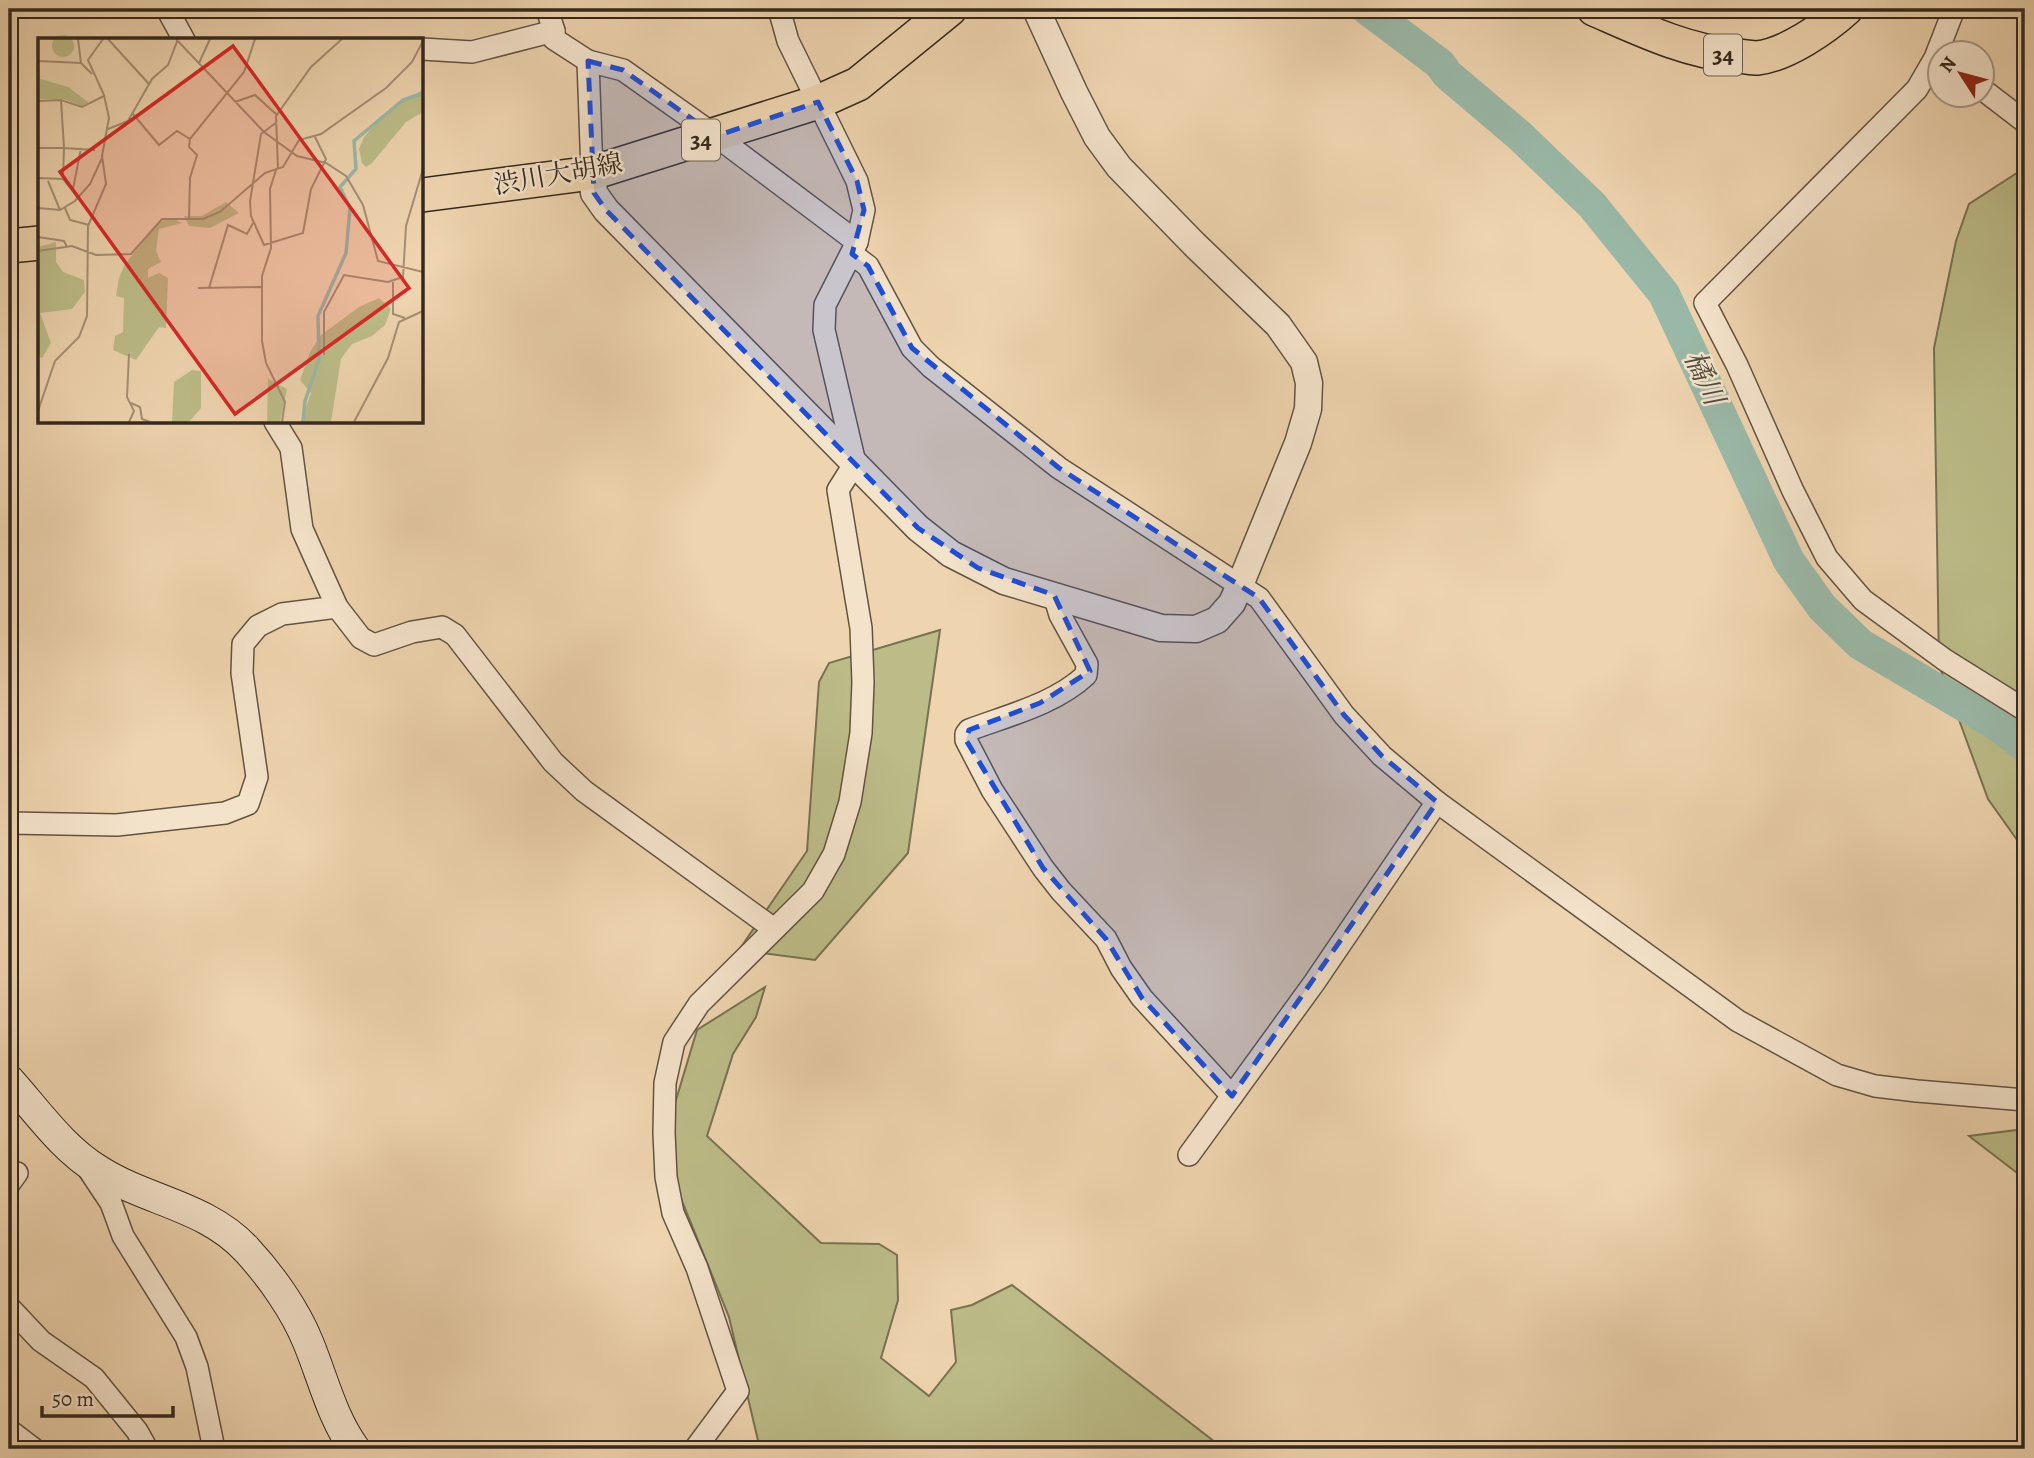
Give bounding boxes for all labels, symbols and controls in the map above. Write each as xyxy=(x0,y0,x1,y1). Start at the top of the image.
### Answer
road number: 34 xyxy=(1704,34,1742,76)
inset map xyxy=(38,38,424,424)
north arrow xyxy=(1926,38,1996,108)
text: N xyxy=(1933,51,1963,78)
road number: 34 xyxy=(682,120,720,160)
street label: 渋川大胡線 xyxy=(491,145,625,203)
water label: 橘川 xyxy=(1675,345,1734,414)
scale bar xyxy=(42,1374,173,1418)
text: 50 m xyxy=(52,1385,94,1413)

